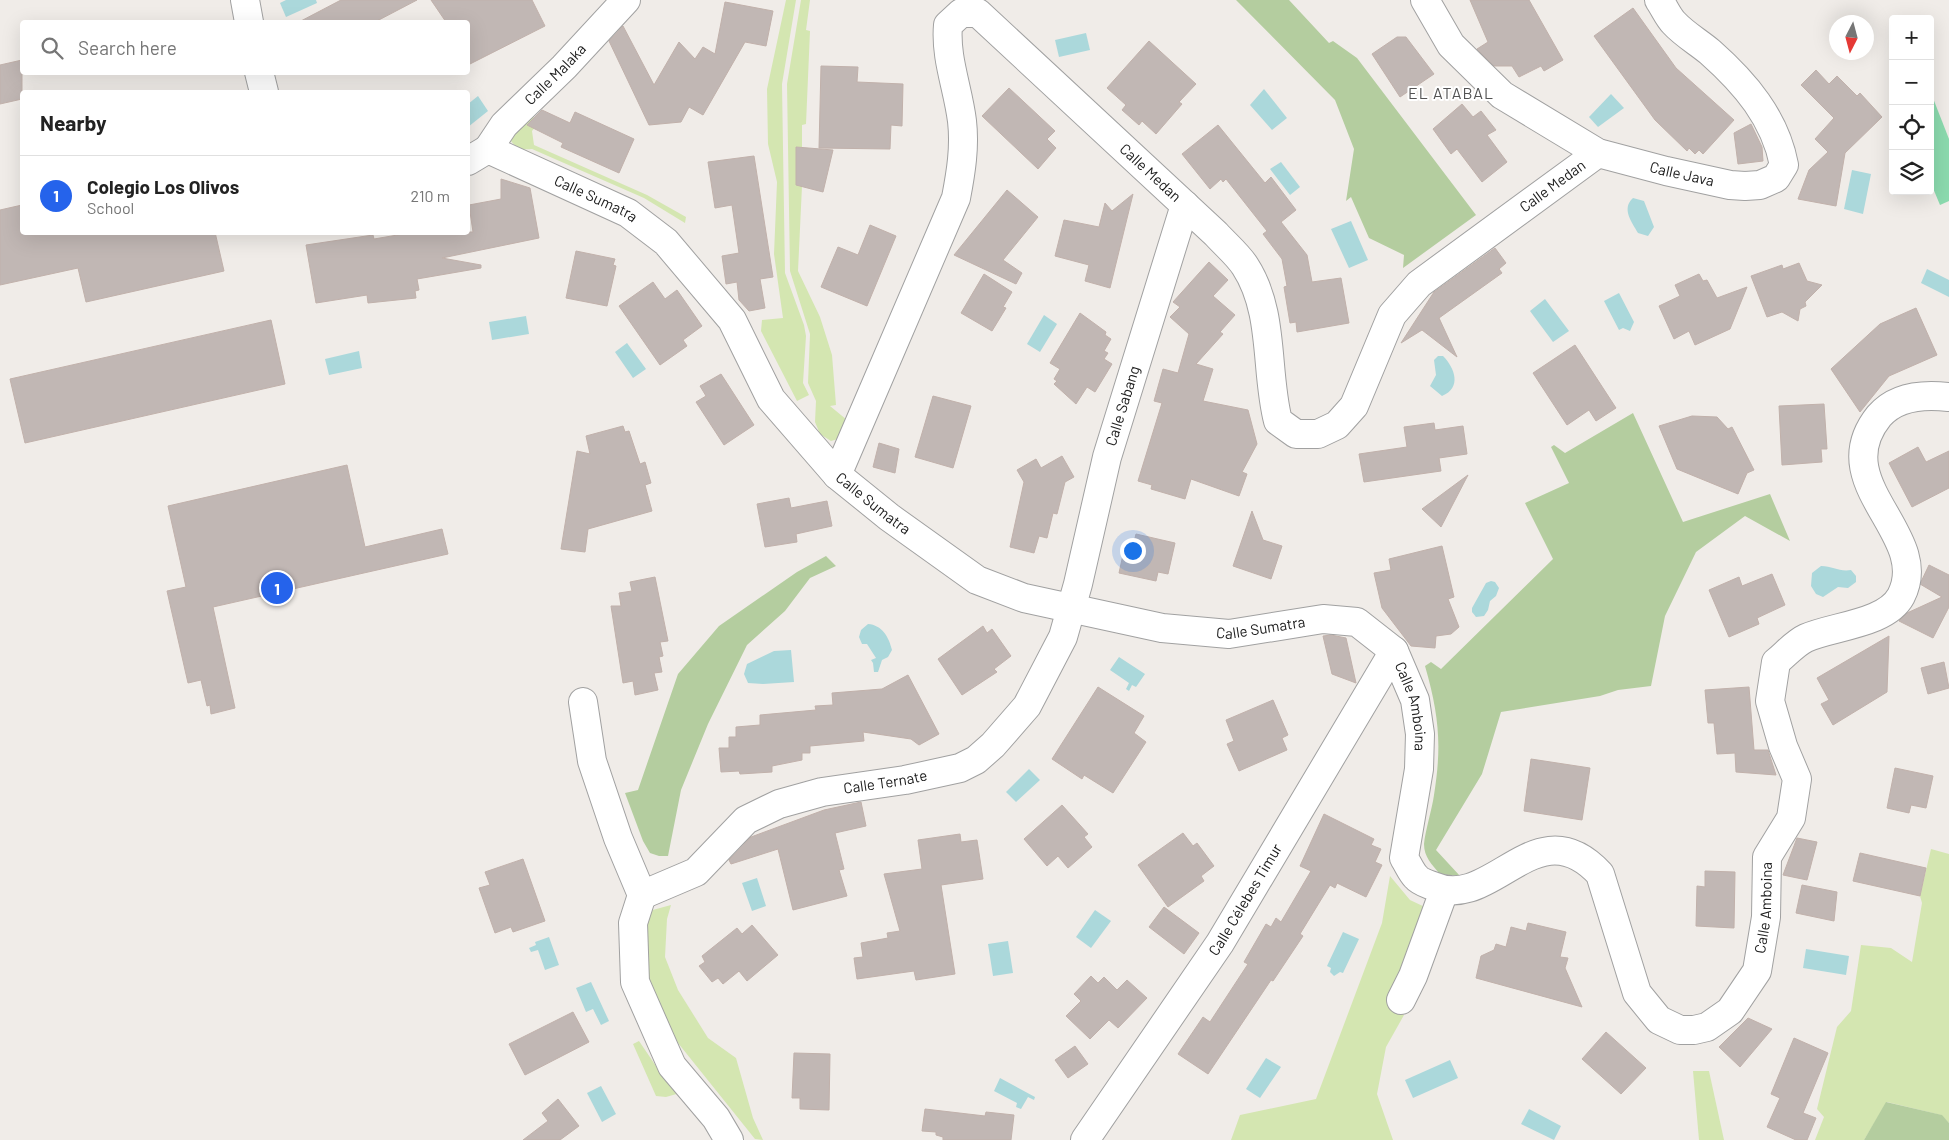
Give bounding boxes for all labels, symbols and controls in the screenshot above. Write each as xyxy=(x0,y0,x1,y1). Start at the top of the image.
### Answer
north arrow xyxy=(1829,15,1874,60)
map controls xyxy=(1889,15,1934,195)
button: + xyxy=(1889,15,1934,60)
search box xyxy=(20,20,470,75)
icon: search xyxy=(38,34,66,62)
text: Search here xyxy=(78,36,177,59)
street label: Calle Malaka xyxy=(520,39,589,108)
button: − xyxy=(1889,60,1934,105)
district label: EL ATABAL xyxy=(1408,83,1494,102)
button: locate xyxy=(1889,105,1934,150)
text: Nearby xyxy=(40,110,106,135)
street label: Calle Medan xyxy=(1116,139,1185,205)
button: layers xyxy=(1889,150,1934,195)
street label: Calle Medan xyxy=(1516,155,1589,215)
street label: Calle Java xyxy=(1648,157,1716,189)
street label: Calle Sumatra xyxy=(552,171,642,225)
text: Colegio Los Olivos xyxy=(87,175,239,198)
text: 1 xyxy=(53,186,59,205)
text: 210 m xyxy=(411,186,450,205)
text: School xyxy=(87,198,134,217)
street label: Calle Sabang xyxy=(1101,363,1143,448)
street label: Calle Sumatra xyxy=(833,468,914,538)
your location xyxy=(1120,538,1146,564)
pin: 1 xyxy=(261,569,293,607)
street label: Calle Sumatra xyxy=(1215,612,1306,642)
street label: Calle Amboina xyxy=(1392,659,1430,751)
street label: Calle Ternate xyxy=(842,765,929,797)
street label: Calle Célebes Timur xyxy=(1204,840,1285,959)
street label: Calle Amboina xyxy=(1750,862,1775,955)

